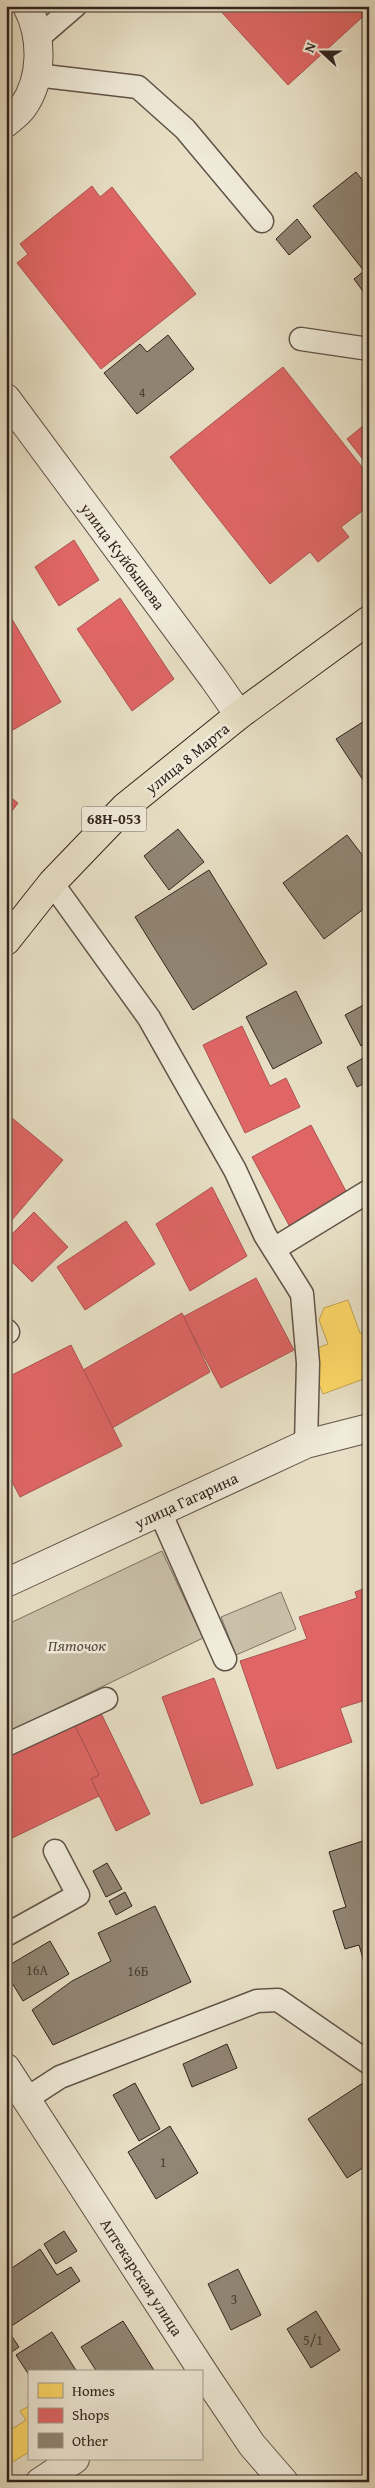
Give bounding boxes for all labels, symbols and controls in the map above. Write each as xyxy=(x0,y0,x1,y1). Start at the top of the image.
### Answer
north arrow xyxy=(298,28,348,78)
text: N xyxy=(299,39,321,55)
house number: 4 xyxy=(139,382,146,402)
street label: улица Куйбышева xyxy=(74,497,172,615)
street label: улица 8 Марта xyxy=(139,716,235,800)
road number: 68Н-053 xyxy=(82,806,146,832)
street label: улица Гагарина xyxy=(129,1465,242,1535)
park label: Пяточок xyxy=(48,1633,106,1657)
house number: 16А xyxy=(26,1960,48,1980)
house number: 16Б xyxy=(127,1961,149,1981)
house number: 1 xyxy=(160,2152,166,2172)
street label: Аптекарская улица xyxy=(95,2213,189,2341)
house number: 3 xyxy=(231,2289,237,2309)
house number: 5/1 xyxy=(303,2330,323,2350)
legend xyxy=(28,2370,202,2460)
text: Homes xyxy=(72,2380,115,2401)
text: Shops xyxy=(72,2404,109,2425)
text: Other xyxy=(72,2430,108,2451)

